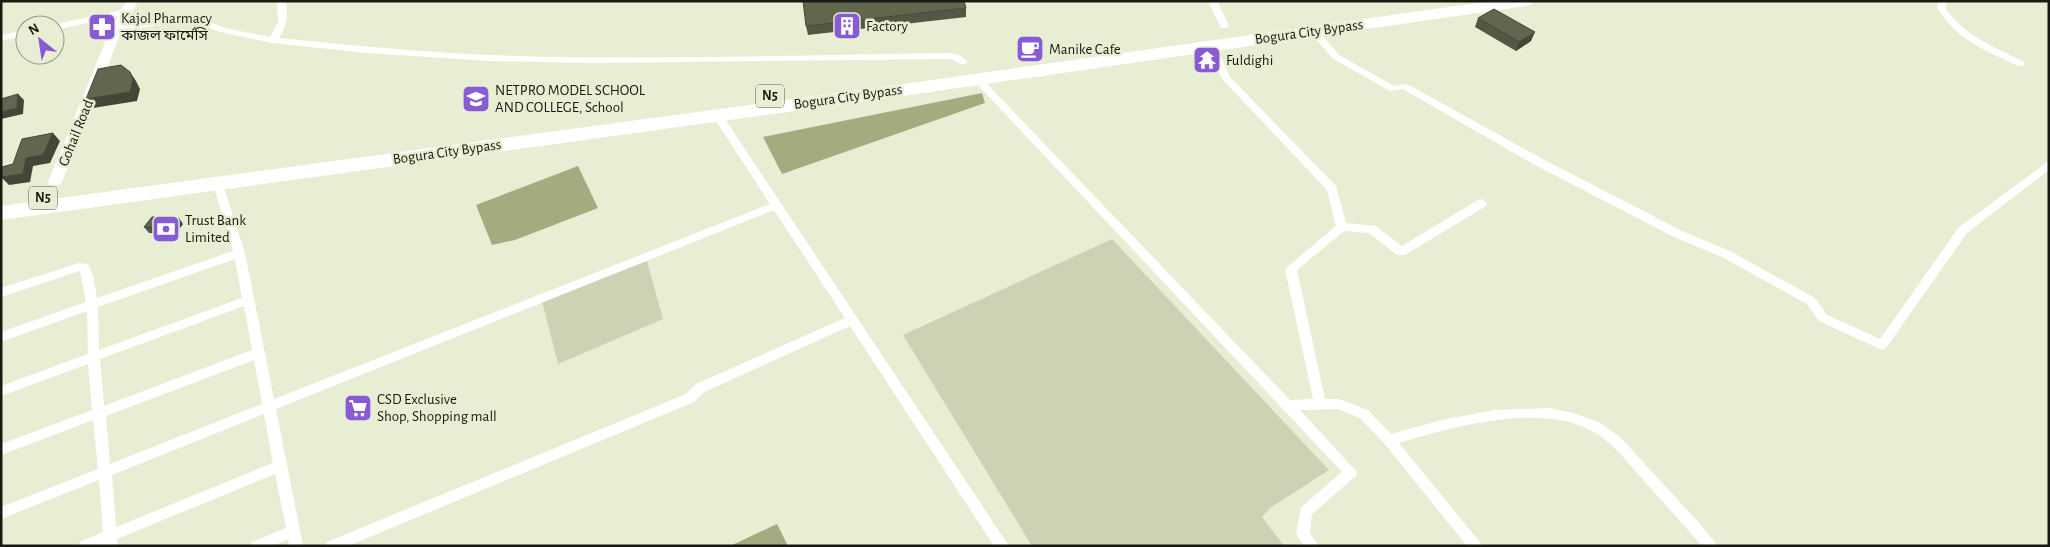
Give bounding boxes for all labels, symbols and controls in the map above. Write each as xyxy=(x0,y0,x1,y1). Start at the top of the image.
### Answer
place label: Kajol Pharmacy কাজল ফার্মেসি xyxy=(120,11,212,43)
building icon: Factory xyxy=(832,11,862,41)
pharmacy icon: Kajol Pharmacy কাজল ফার্মেসি xyxy=(87,12,117,42)
north arrow xyxy=(15,15,65,65)
street label: Bogura City Bypass xyxy=(1254,17,1364,47)
place label: Factory xyxy=(866,19,909,34)
text: N xyxy=(26,21,42,38)
cafe icon: Manike Cafe xyxy=(1015,34,1045,64)
place label: Manike Cafe xyxy=(1049,42,1121,57)
temple icon: Fuldighi xyxy=(1192,45,1222,75)
place label: Fuldighi xyxy=(1226,53,1273,68)
street label: Bogura City Bypass xyxy=(793,82,903,112)
place label: NETPRO MODEL SCHOOL AND COLLEGE, School xyxy=(495,83,646,115)
school or university icon: NETPRO MODEL SCHOOL AND COLLEGE, School xyxy=(461,84,491,114)
road number: N5 xyxy=(756,84,784,108)
street label: Gohail Road xyxy=(56,97,96,168)
street label: Bogura City Bypass xyxy=(392,137,502,167)
road number: N5 xyxy=(29,187,57,210)
place label: Trust Bank Limited xyxy=(185,213,246,245)
bank icon: Trust Bank Limited xyxy=(151,214,181,244)
place label: CSD Exclusive Shop, Shopping mall xyxy=(377,392,497,424)
supermarket icon: CSD Exclusive Shop, Shopping mall xyxy=(343,393,373,423)

